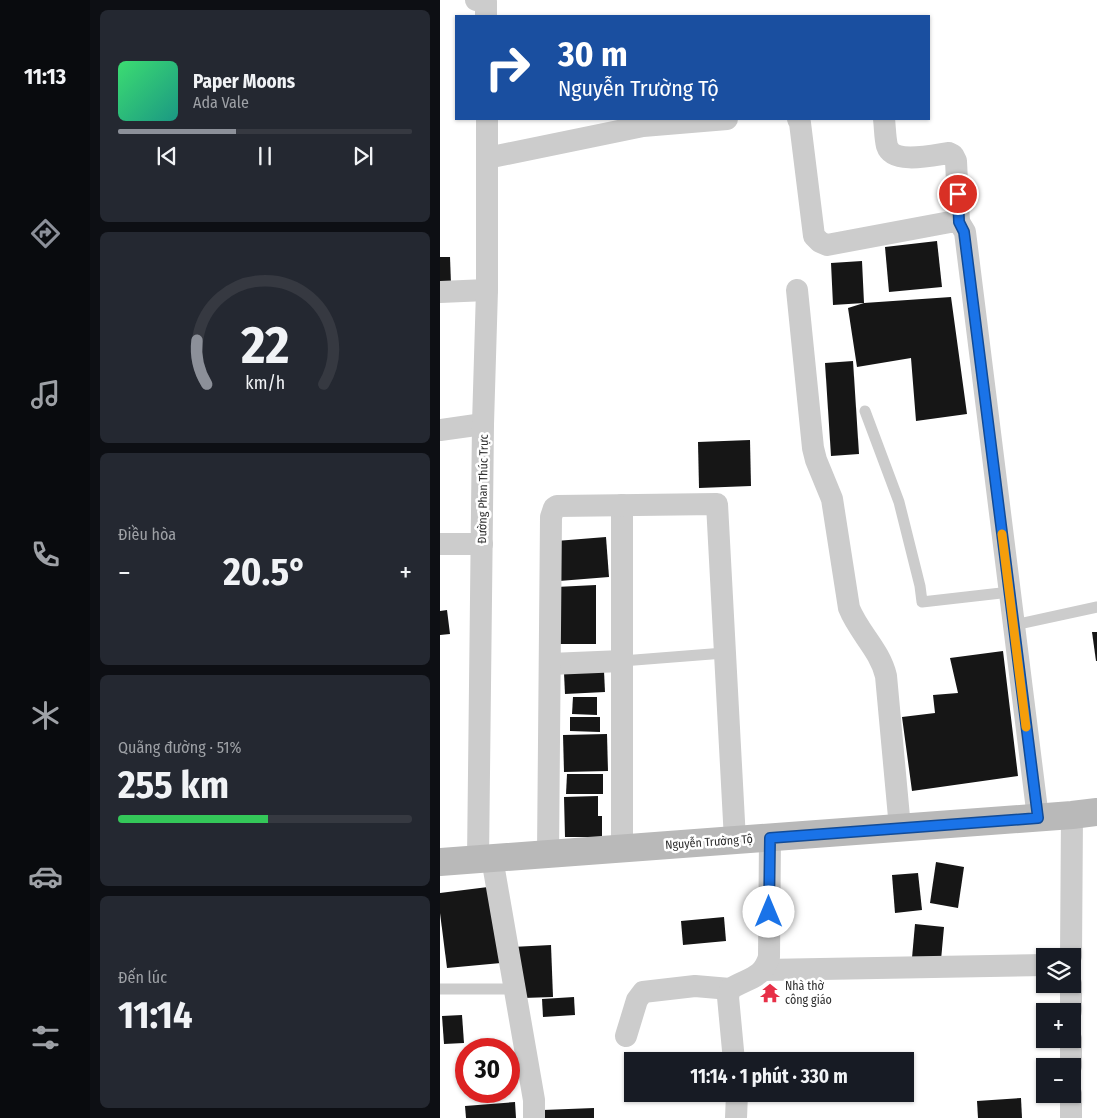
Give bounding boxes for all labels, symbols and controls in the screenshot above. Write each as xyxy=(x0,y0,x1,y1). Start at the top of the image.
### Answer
text: 30 m xyxy=(558,33,628,75)
icon: right xyxy=(475,35,540,100)
text: 11:13 xyxy=(24,63,66,90)
text: Paper Moons xyxy=(193,70,295,93)
text: Nguyễn Trường Tộ xyxy=(558,75,719,102)
text: Ada Vale xyxy=(193,93,249,112)
icon: previous xyxy=(153,142,181,170)
icon: pause xyxy=(251,142,279,170)
icon: next xyxy=(349,142,377,170)
pin xyxy=(937,173,979,215)
icon: arrive xyxy=(944,180,972,208)
icon: directions xyxy=(28,216,63,251)
text: 22 xyxy=(240,314,289,377)
text: km/h xyxy=(245,372,285,394)
icon: music xyxy=(28,377,63,412)
street label: Đường Phan Thúc Trực xyxy=(475,434,491,544)
text: Điều hòa xyxy=(118,525,176,544)
icon: phone xyxy=(28,537,63,572)
text: 20.5° xyxy=(223,549,307,595)
text: − xyxy=(118,556,131,589)
text: + xyxy=(399,556,412,589)
icon: climate xyxy=(28,698,63,733)
text: Quãng đường · 51% xyxy=(118,738,241,757)
text: 255 km xyxy=(118,762,229,808)
street label: Nguyễn Trường Tộ xyxy=(665,831,753,852)
icon: car xyxy=(28,859,63,894)
position arrow xyxy=(742,885,794,937)
map controls xyxy=(1036,948,1081,1103)
button: layers xyxy=(1036,948,1081,993)
text: Đến lúc xyxy=(118,968,167,987)
place label: Nhà thờ công giáo xyxy=(785,979,832,1007)
temple icon: Nhà thờ công giáo xyxy=(759,982,781,1004)
text: 11:14 xyxy=(118,992,192,1038)
button: + xyxy=(1036,1003,1081,1048)
icon: filters xyxy=(28,1020,63,1055)
speed limit sign: 30 xyxy=(455,1038,520,1103)
button: − xyxy=(1036,1058,1081,1103)
text: 11:14 · 1 phút · 330 m xyxy=(690,1065,848,1088)

